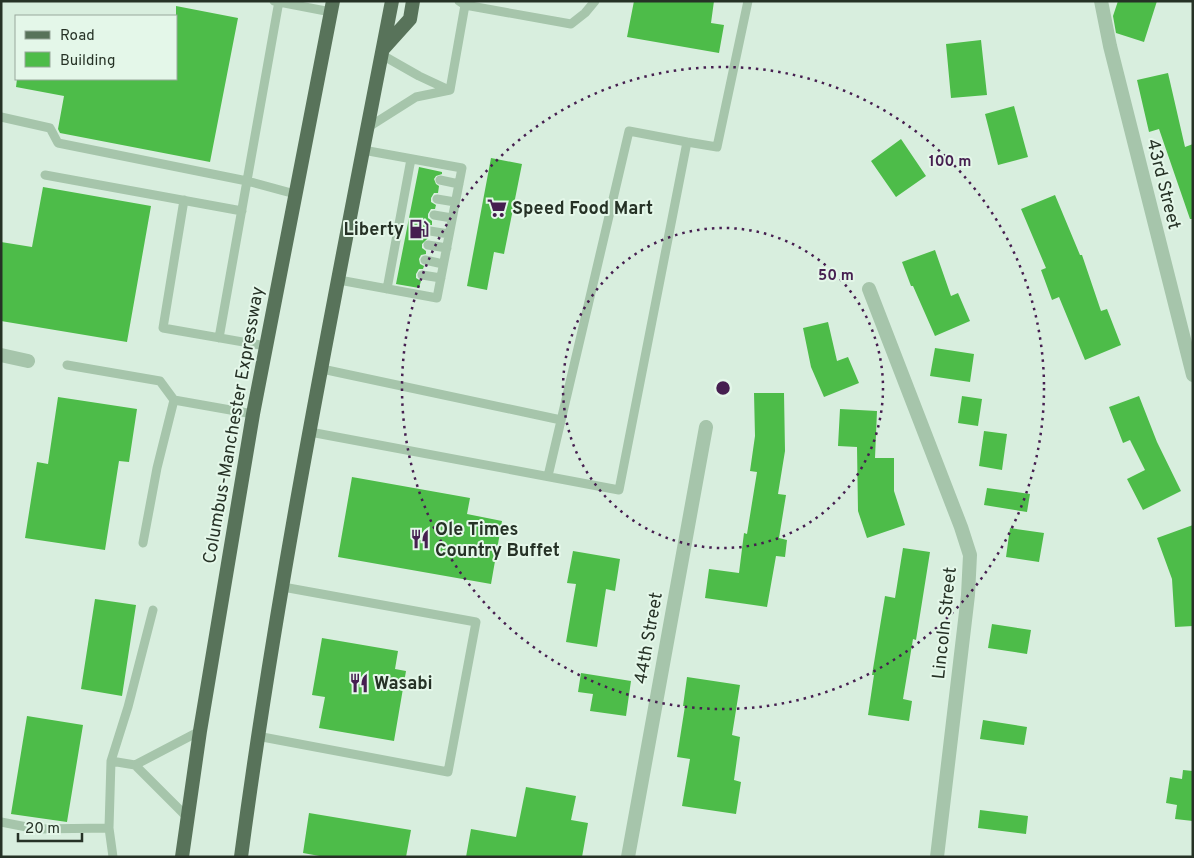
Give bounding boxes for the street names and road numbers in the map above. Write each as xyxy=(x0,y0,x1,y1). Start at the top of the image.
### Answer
street label: 43rd Street xyxy=(1140,137,1185,232)
street label: Columbus-Manchester Expressway xyxy=(199,285,270,566)
street label: Lincoln Street xyxy=(928,566,963,680)
street label: 44th Street xyxy=(630,591,669,686)

